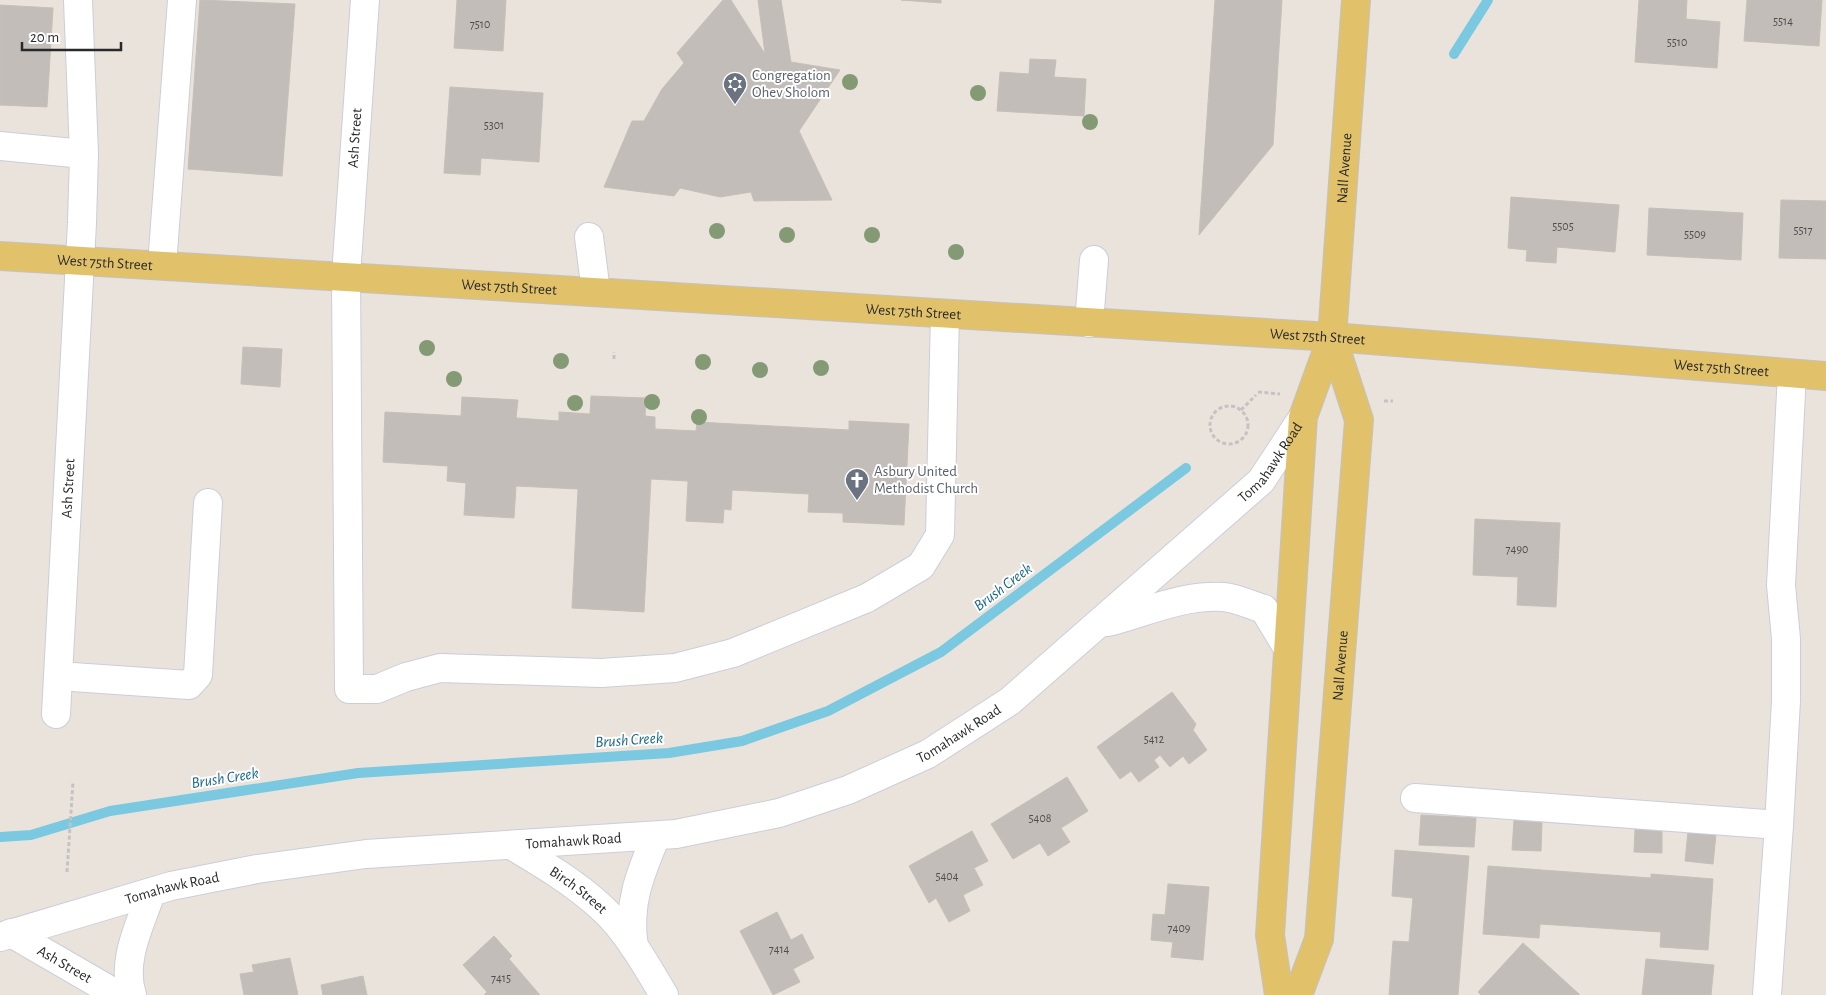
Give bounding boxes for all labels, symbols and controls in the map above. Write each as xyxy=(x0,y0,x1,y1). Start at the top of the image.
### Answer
house number: 5514 xyxy=(1773,15,1793,27)
house number: 7510 xyxy=(470,18,490,30)
scale bar xyxy=(22,20,121,52)
text: 20 m xyxy=(30,30,59,45)
house number: 5510 xyxy=(1667,36,1687,48)
place label: Congregation Ohev Sholom xyxy=(752,68,831,100)
synagogue icon: Congregation Ohev Sholom xyxy=(722,71,748,105)
street label: Ash Street xyxy=(345,107,365,168)
house number: 5301 xyxy=(484,119,504,131)
street label: Nall Avenue xyxy=(1334,132,1354,204)
house number: 5505 xyxy=(1552,220,1574,232)
house number: 5517 xyxy=(1793,224,1813,236)
house number: 5509 xyxy=(1684,228,1706,240)
street label: West 75th Street xyxy=(57,252,153,273)
street label: West 75th Street xyxy=(461,277,557,297)
street label: West 75th Street xyxy=(865,301,962,322)
street label: West 75th Street xyxy=(1269,326,1366,347)
street label: West 75th Street xyxy=(1673,357,1770,379)
street label: Tomahawk Road xyxy=(1235,419,1305,505)
street label: Ash Street xyxy=(59,458,77,519)
place label: Asbury United Methodist Church xyxy=(874,464,978,496)
church icon: Asbury United Methodist Church xyxy=(844,467,870,501)
house number: 7490 xyxy=(1506,543,1528,555)
water label: Brush Creek xyxy=(971,560,1035,614)
street label: Nall Avenue xyxy=(1330,630,1350,701)
street label: Tomahawk Road xyxy=(914,702,1004,766)
water label: Brush Creek xyxy=(595,730,663,750)
house number: 5412 xyxy=(1144,733,1165,745)
water label: Brush Creek xyxy=(190,765,260,791)
house number: 5408 xyxy=(1029,812,1052,824)
street label: Tomahawk Road xyxy=(525,830,622,851)
street label: Birch Street xyxy=(547,863,610,916)
street label: Tomahawk Road xyxy=(123,869,221,907)
house number: 5404 xyxy=(936,870,959,882)
house number: 7409 xyxy=(1168,922,1191,934)
street label: Ash Street xyxy=(35,943,94,986)
house number: 7414 xyxy=(769,943,790,955)
house number: 7415 xyxy=(491,972,511,984)

